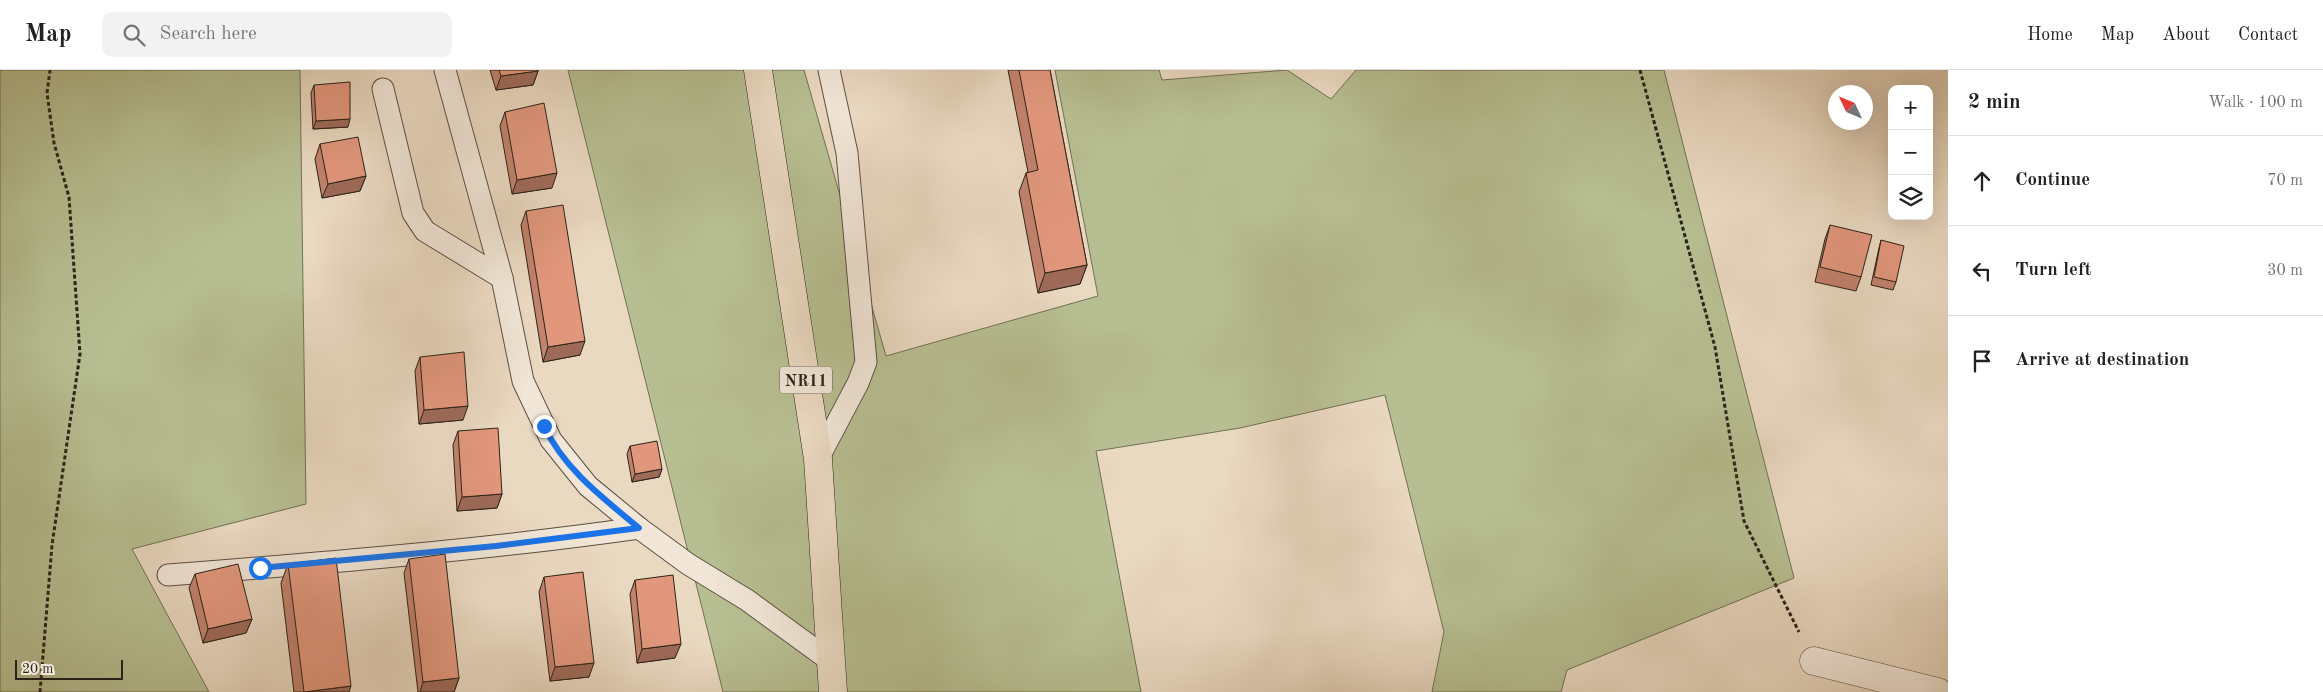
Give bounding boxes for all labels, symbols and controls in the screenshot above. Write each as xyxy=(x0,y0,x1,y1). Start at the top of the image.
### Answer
search box xyxy=(102,12,452,57)
icon: search xyxy=(120,21,148,49)
text: Map xyxy=(25,23,72,47)
text: Search here xyxy=(160,25,257,44)
text: Home xyxy=(2027,26,2073,44)
text: Map xyxy=(2101,26,2134,44)
text: About xyxy=(2162,26,2210,44)
text: Contact xyxy=(2238,26,2298,44)
north arrow xyxy=(1828,85,1873,130)
map controls xyxy=(1888,85,1933,220)
button: + xyxy=(1888,85,1933,130)
text: 2 min xyxy=(1968,92,2021,113)
text: Walk · 100 m xyxy=(2208,95,2303,111)
button: − xyxy=(1888,130,1933,175)
icon: ahead xyxy=(1968,167,1996,195)
text: Continue xyxy=(2015,171,2090,190)
text: 70 m xyxy=(2267,173,2303,189)
button: layers xyxy=(1888,175,1933,220)
icon: left xyxy=(1968,257,1996,285)
text: Turn left xyxy=(2015,261,2092,280)
text: 30 m xyxy=(2267,263,2303,279)
icon: arrive xyxy=(1968,347,1996,375)
text: Arrive at destination xyxy=(2015,351,2189,370)
road number: NR11 xyxy=(780,366,832,394)
route end xyxy=(533,415,556,438)
route start xyxy=(249,557,272,580)
scale bar xyxy=(15,657,122,680)
text: 20 m xyxy=(22,662,53,676)

